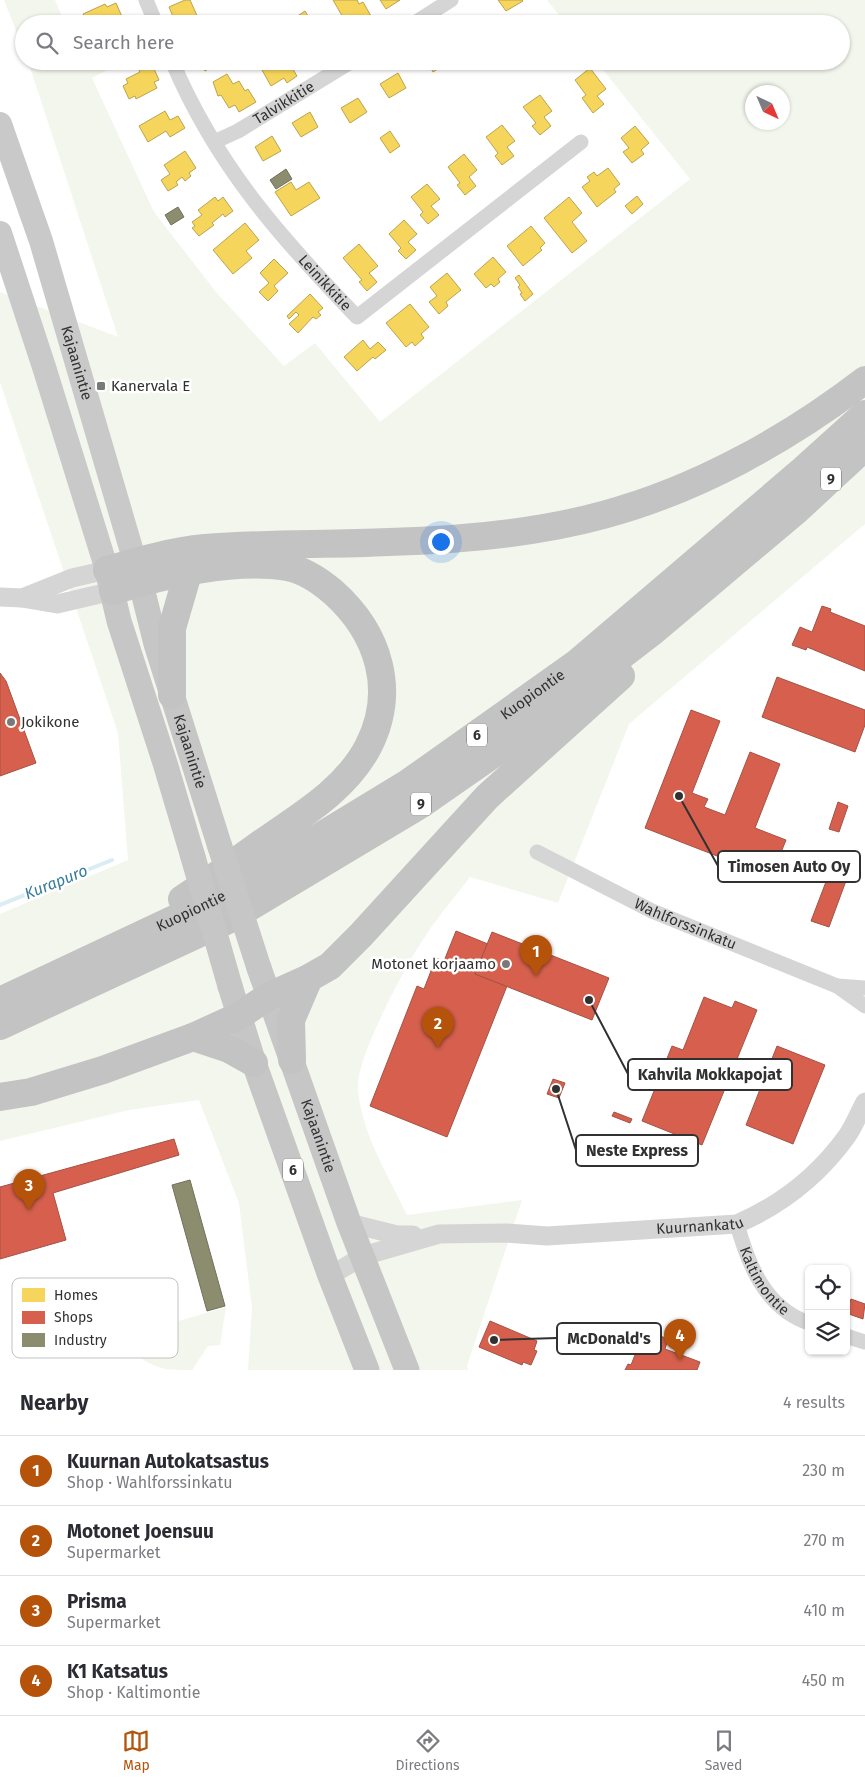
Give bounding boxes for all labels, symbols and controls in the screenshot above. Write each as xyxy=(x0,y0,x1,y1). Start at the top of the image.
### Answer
search box xyxy=(15,15,850,70)
icon: search xyxy=(33,29,61,57)
text: Search here xyxy=(73,31,174,54)
street label: Talvikkitie xyxy=(250,77,318,129)
north arrow xyxy=(745,85,790,130)
street label: Leinikkitie xyxy=(294,251,355,315)
street label: Kajaanintie xyxy=(57,323,96,402)
place label: Kanervala E xyxy=(111,377,190,395)
marker: Kanervala E xyxy=(95,380,107,392)
road number: 9 xyxy=(821,468,841,490)
your location xyxy=(428,529,454,555)
street label: Kuopiontie xyxy=(497,666,568,724)
street label: Kajaanintie xyxy=(170,712,210,791)
place label: Jokikone xyxy=(21,713,80,731)
marker: Jokikone xyxy=(5,716,17,728)
road number: 6 xyxy=(467,724,487,746)
road number: 9 xyxy=(411,792,431,816)
callout: Timosen Auto Oy xyxy=(718,851,860,882)
text: Timosen Auto Oy xyxy=(728,857,851,876)
water label: Kurapuro xyxy=(22,861,90,903)
street label: Kuopiontie xyxy=(153,887,229,935)
street label: Wahlforssinkatu xyxy=(631,894,739,953)
pin: 1 xyxy=(520,935,552,976)
place label: Motonet korjaamo xyxy=(371,955,496,973)
marker: Motonet korjaamo xyxy=(500,958,512,970)
pin: 2 xyxy=(422,1007,454,1048)
callout: Kahvila Mokkapojat xyxy=(628,1059,792,1090)
text: Kahvila Mokkapojat xyxy=(638,1065,783,1084)
street label: Kajaanintie xyxy=(297,1097,340,1175)
callout: Neste Express xyxy=(576,1135,698,1166)
text: Neste Express xyxy=(586,1141,688,1160)
road number: 6 xyxy=(283,1158,303,1182)
pin: 3 xyxy=(13,1169,45,1210)
street label: Kuurnankatu xyxy=(656,1213,747,1238)
street label: Kaltimontie xyxy=(736,1244,793,1319)
map controls xyxy=(805,1265,850,1355)
button: locate xyxy=(805,1265,850,1310)
legend xyxy=(12,1278,178,1358)
text: Homes xyxy=(54,1287,98,1304)
text: Shops xyxy=(54,1309,93,1326)
button: layers xyxy=(805,1310,850,1355)
pin: 4 xyxy=(664,1319,696,1360)
callout: McDonald's xyxy=(557,1323,661,1354)
text: McDonald's xyxy=(567,1329,651,1348)
text: Industry xyxy=(54,1332,107,1349)
text: Nearby xyxy=(20,1390,88,1416)
text: 4 results xyxy=(783,1393,845,1412)
text: Kuurnan Autokatsastus xyxy=(67,1450,269,1473)
text: 1 xyxy=(32,1461,40,1480)
text: 230 m xyxy=(802,1461,845,1480)
text: Shop · Wahlforssinkatu xyxy=(67,1473,233,1492)
text: Motonet Joensuu xyxy=(67,1520,214,1543)
text: 2 xyxy=(32,1531,40,1550)
text: 270 m xyxy=(803,1531,845,1550)
text: Supermarket xyxy=(67,1543,161,1562)
text: Prisma xyxy=(67,1590,127,1613)
text: 3 xyxy=(32,1601,40,1620)
text: 410 m xyxy=(804,1601,845,1620)
text: Supermarket xyxy=(67,1613,161,1632)
text: K1 Katsatus xyxy=(67,1660,168,1683)
text: 4 xyxy=(31,1671,41,1690)
text: 450 m xyxy=(802,1671,845,1690)
text: Shop · Kaltimontie xyxy=(67,1683,201,1702)
tab: Map xyxy=(122,1727,150,1774)
tab: Directions xyxy=(395,1727,460,1774)
tab: Saved xyxy=(705,1727,743,1774)

